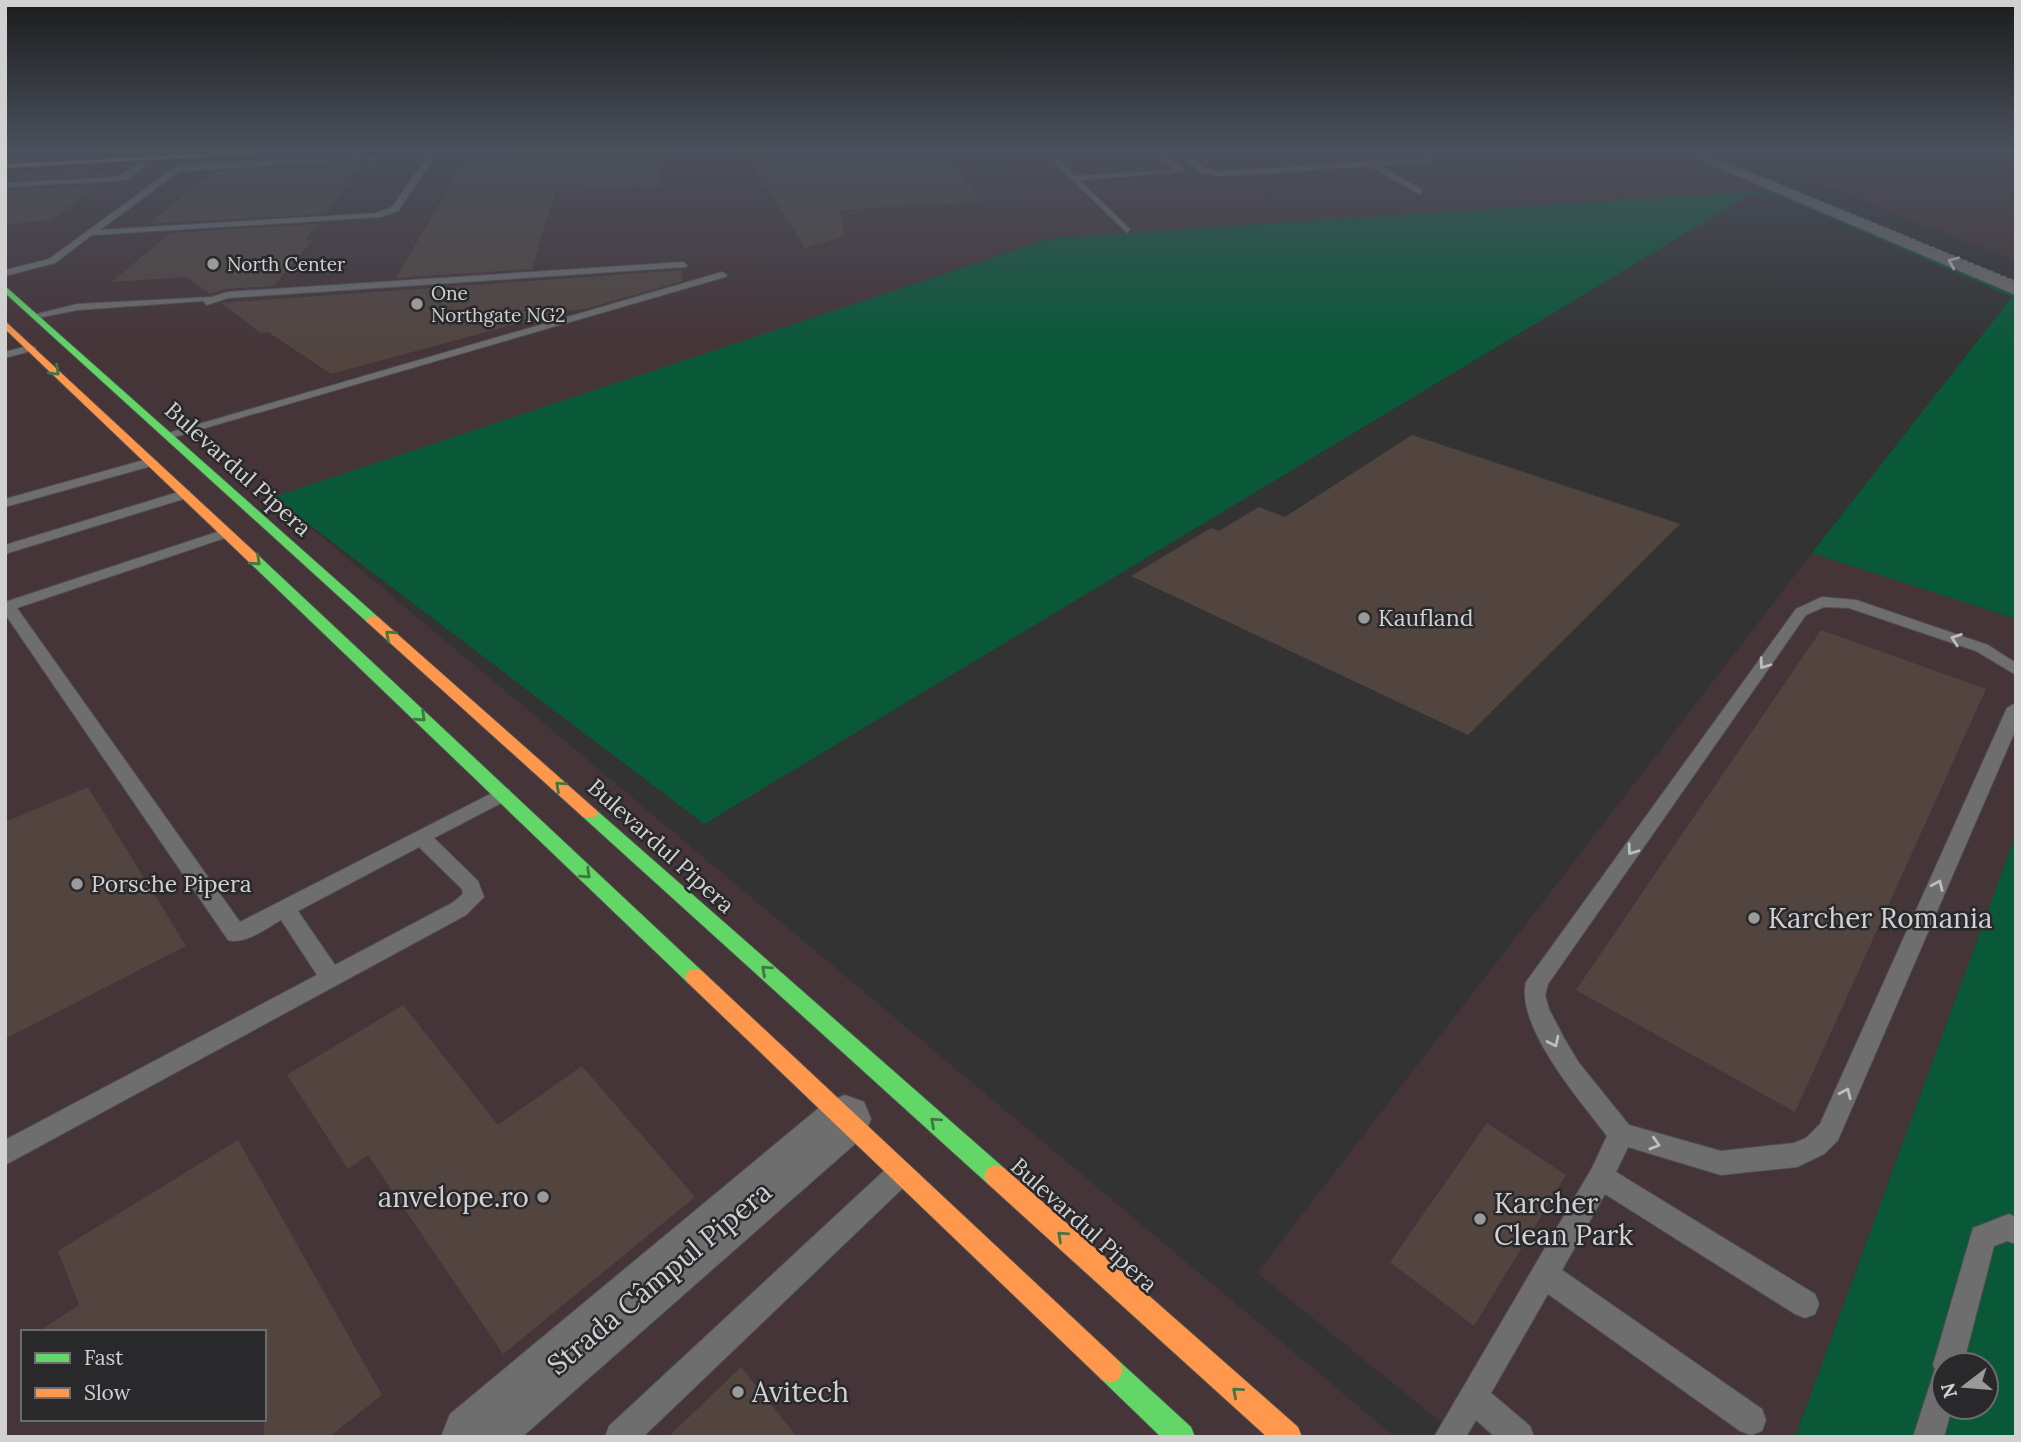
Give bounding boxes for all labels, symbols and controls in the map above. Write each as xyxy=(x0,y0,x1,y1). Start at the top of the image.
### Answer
place label: North Center xyxy=(227,252,346,276)
marker: North Center xyxy=(205,256,221,272)
one-way arrow xyxy=(1948,256,1960,270)
place label: One Northgate NG2 xyxy=(431,281,565,327)
marker: One Northgate NG2 xyxy=(409,296,425,312)
one-way arrow xyxy=(47,363,60,376)
street label: Bulevardul Pipera xyxy=(159,395,318,542)
one-way arrow xyxy=(248,553,261,565)
place label: Kaufland xyxy=(1378,603,1474,632)
marker: Kaufland xyxy=(1356,610,1372,626)
one-way arrow xyxy=(385,630,398,643)
one-way arrow xyxy=(1950,633,1963,647)
one-way arrow xyxy=(1760,656,1772,669)
one-way arrow xyxy=(413,709,426,722)
street label: Bulevardul Pipera xyxy=(582,772,741,919)
one-way arrow xyxy=(555,782,568,794)
one-way arrow xyxy=(1627,842,1640,855)
one-way arrow xyxy=(578,865,591,878)
place label: Porsche Pipera xyxy=(91,869,252,898)
marker: Porsche Pipera xyxy=(69,876,85,892)
one-way arrow xyxy=(1930,879,1944,892)
place label: Karcher Romania xyxy=(1768,900,1992,936)
marker: Karcher Romania xyxy=(1746,910,1762,926)
one-way arrow xyxy=(761,966,774,979)
one-way arrow xyxy=(1546,1035,1560,1047)
one-way arrow xyxy=(1838,1088,1852,1100)
one-way arrow xyxy=(930,1118,943,1130)
one-way arrow xyxy=(1649,1135,1661,1150)
street label: Bulevardul Pipera xyxy=(1005,1151,1164,1298)
street label: Strada Câmpul Pipera xyxy=(539,1174,779,1382)
place label: anvelope.ro xyxy=(378,1179,529,1215)
place label: Karcher Clean Park xyxy=(1494,1185,1633,1253)
marker: anvelope.ro xyxy=(535,1189,551,1205)
marker: Karcher Clean Park xyxy=(1472,1211,1488,1227)
one-way arrow xyxy=(1057,1232,1070,1245)
legend xyxy=(21,1330,266,1421)
text: Fast xyxy=(84,1344,124,1371)
north arrow xyxy=(1930,1351,2000,1421)
place label: Avitech xyxy=(751,1374,849,1410)
text: Slow xyxy=(84,1379,131,1406)
text: N xyxy=(1935,1380,1962,1401)
marker: Avitech xyxy=(730,1384,746,1400)
one-way arrow xyxy=(1232,1388,1245,1400)

